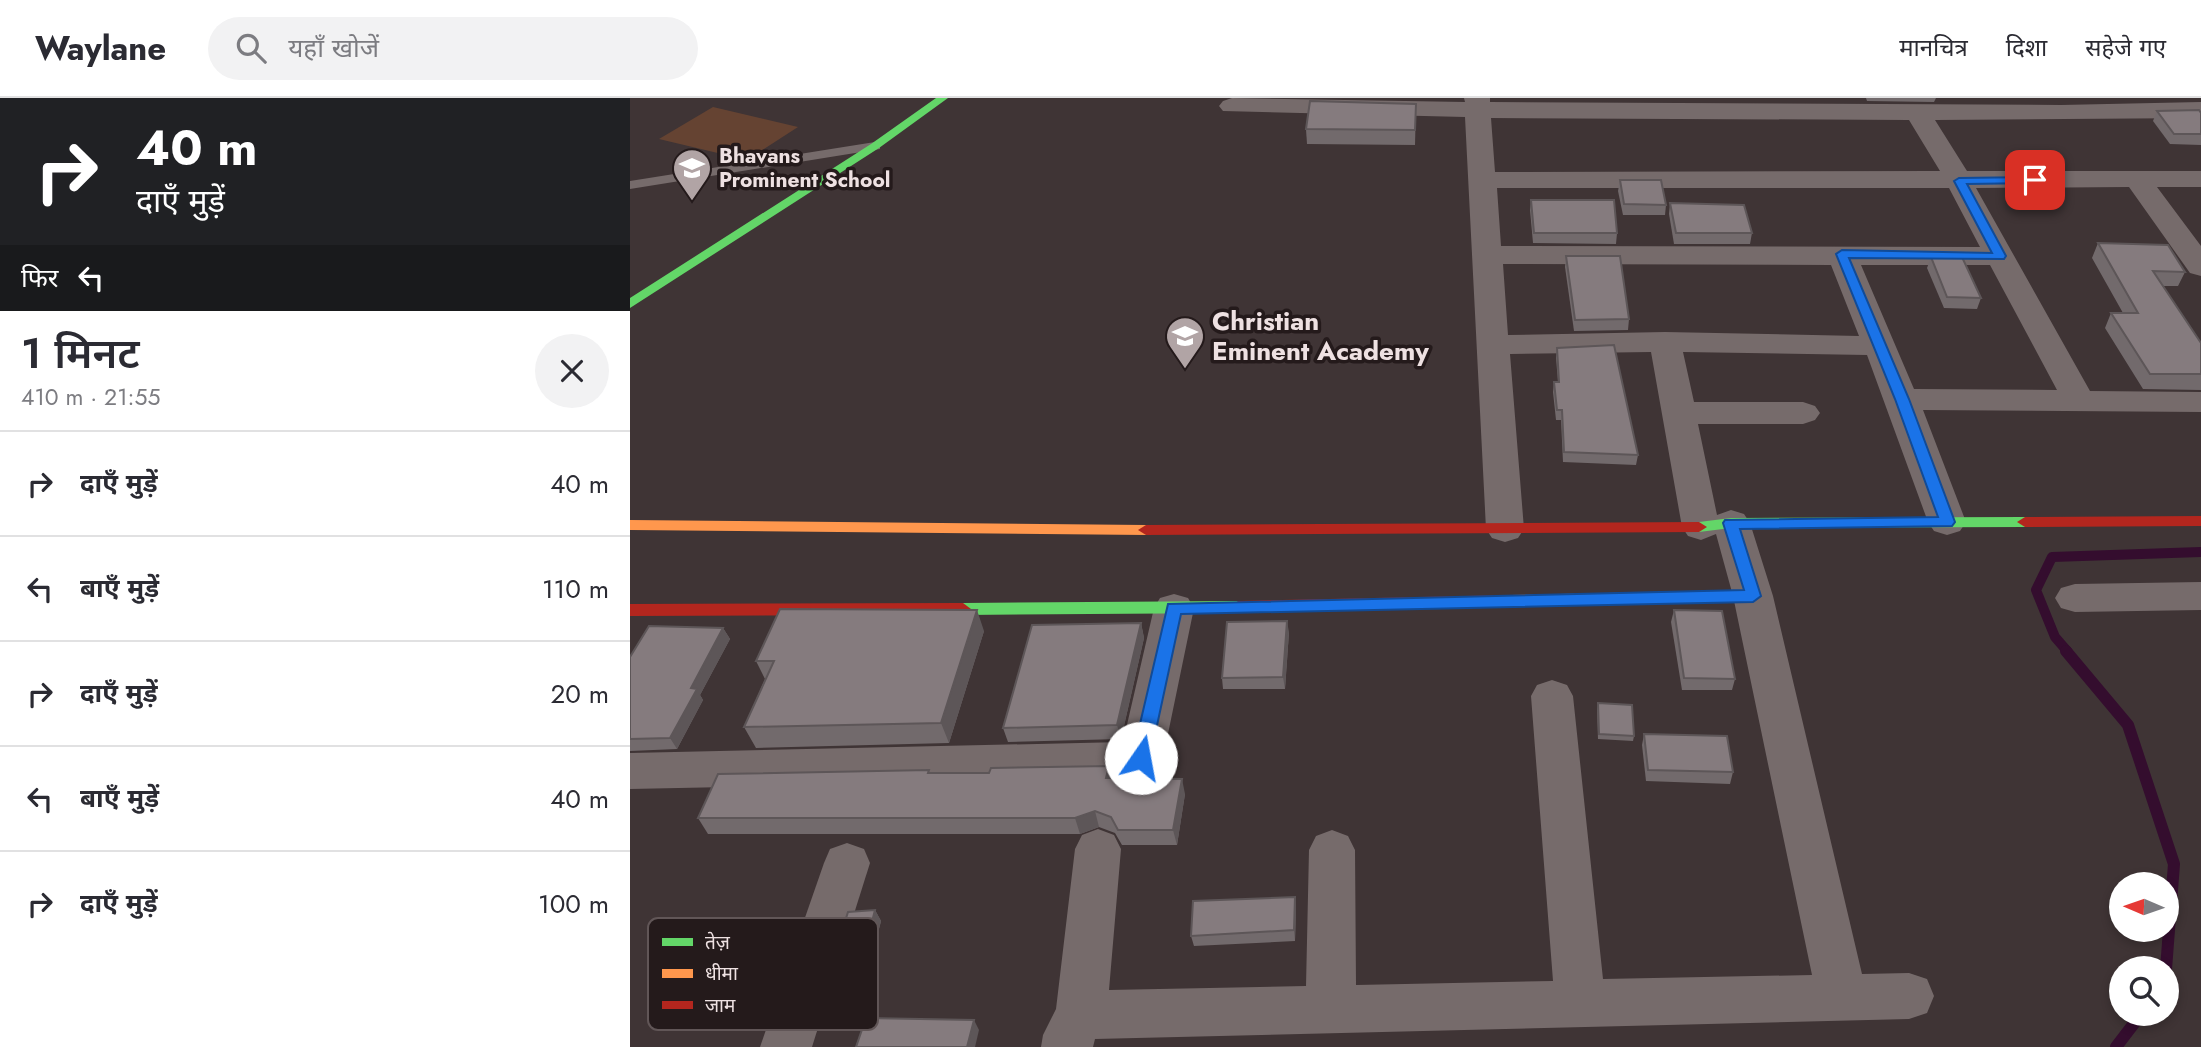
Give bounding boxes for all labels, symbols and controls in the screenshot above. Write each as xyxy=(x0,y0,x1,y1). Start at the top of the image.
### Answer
search box xyxy=(208,17,698,80)
text: Waylane xyxy=(35,25,166,72)
icon: search xyxy=(232,29,270,67)
text: यहाँ खोजें xyxy=(288,29,379,67)
text: मानचित्र xyxy=(1899,30,1968,65)
text: दिशा xyxy=(2006,30,2047,65)
text: सहेजे गए xyxy=(2085,30,2166,65)
text: 40 m xyxy=(136,113,258,183)
icon: right xyxy=(21,126,112,217)
place label: Bhavans Prominent School xyxy=(719,141,890,195)
school or university icon: Bhavans Prominent School xyxy=(671,147,713,202)
pin xyxy=(2005,150,2065,210)
icon: arrive xyxy=(2016,161,2054,199)
text: दाएँ मुड़ें xyxy=(136,178,225,224)
text: फिर xyxy=(21,259,58,297)
icon: left xyxy=(72,259,110,297)
place label: Christian Eminent Academy xyxy=(1212,302,1429,370)
school or university icon: Christian Eminent Academy xyxy=(1164,315,1206,370)
text: 1 मिनट xyxy=(21,323,139,384)
button: close xyxy=(535,334,609,408)
text: 410 m · 21:55 xyxy=(21,380,160,414)
text: दाएँ मुड़ें xyxy=(80,464,158,502)
icon: right xyxy=(21,465,59,503)
text: 40 m xyxy=(550,465,609,503)
text: बाएँ मुड़ें xyxy=(80,569,159,607)
icon: left xyxy=(21,570,59,608)
text: 110 m xyxy=(542,570,609,608)
text: दाएँ मुड़ें xyxy=(80,674,158,712)
icon: right xyxy=(21,675,59,713)
text: 20 m xyxy=(551,675,609,713)
position arrow xyxy=(1104,721,1178,795)
text: बाएँ मुड़ें xyxy=(80,779,159,817)
icon: left xyxy=(21,780,59,818)
text: 40 m xyxy=(550,780,609,818)
north arrow xyxy=(2109,872,2179,942)
map controls xyxy=(2109,872,2179,1026)
text: दाएँ मुड़ें xyxy=(80,884,158,922)
icon: right xyxy=(21,885,59,923)
text: 100 m xyxy=(538,885,609,923)
legend xyxy=(648,918,878,1030)
text: तेज़ xyxy=(705,929,731,956)
button: search xyxy=(2109,956,2179,1026)
text: धीमा xyxy=(705,960,739,987)
text: जाम xyxy=(705,992,736,1019)

